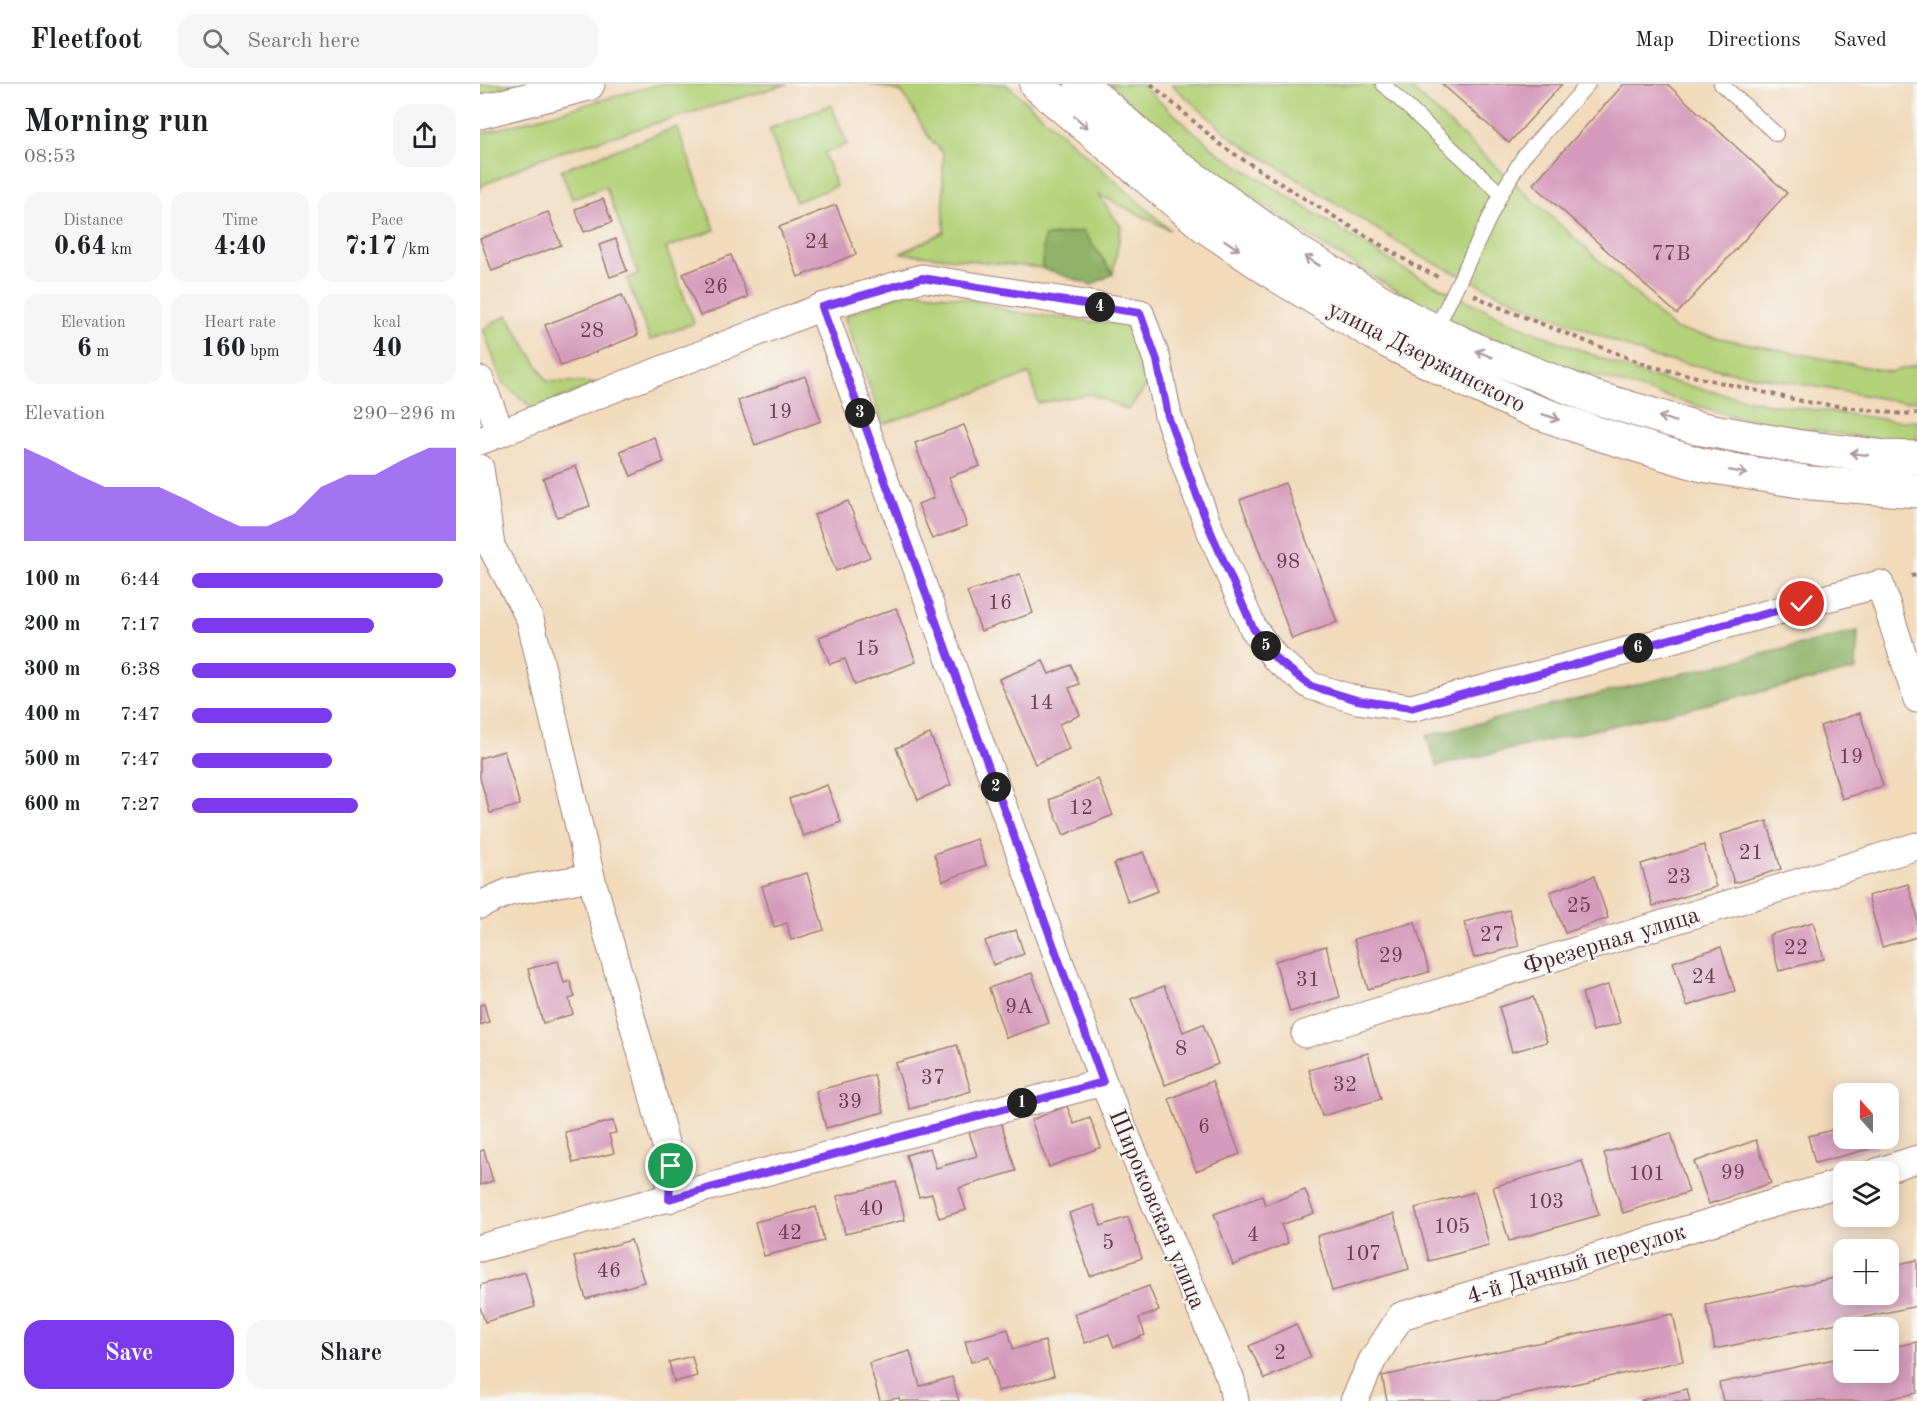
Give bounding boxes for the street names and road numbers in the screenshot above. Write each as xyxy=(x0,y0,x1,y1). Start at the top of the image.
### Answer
street label: улица Дзержинского xyxy=(1323,297,1529,418)
street label: Фрезерная улица xyxy=(1521,904,1703,980)
street label: Широковская улица xyxy=(1103,1107,1209,1313)
street label: 4-й Дачный переулок xyxy=(1464,1220,1689,1310)

